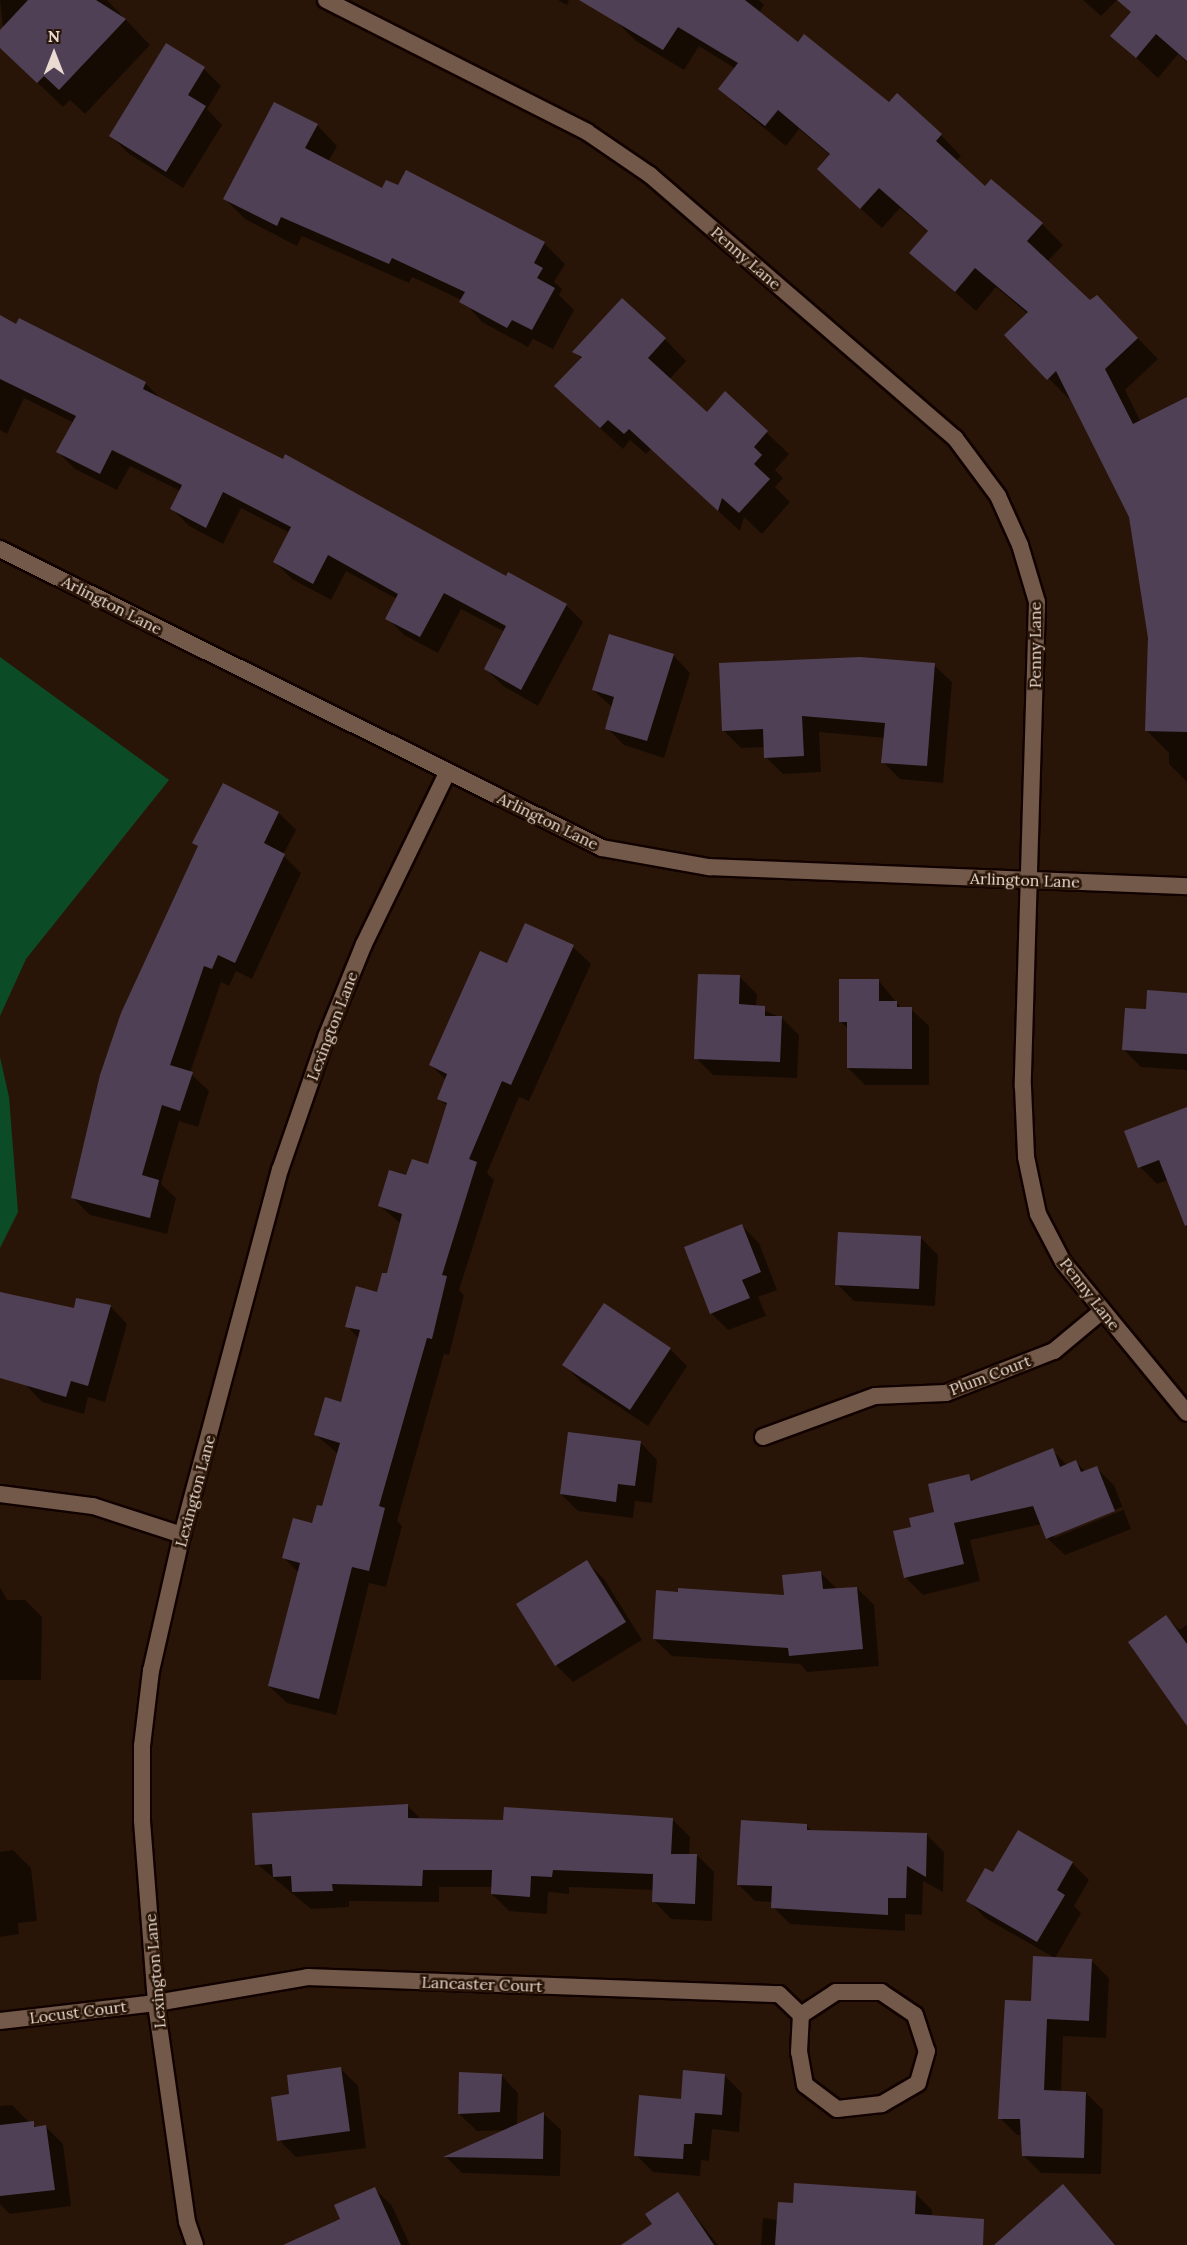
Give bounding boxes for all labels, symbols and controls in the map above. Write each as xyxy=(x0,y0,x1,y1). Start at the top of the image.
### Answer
north arrow xyxy=(24,24,84,84)
text: N xyxy=(48,26,60,46)
street label: Penny Lane xyxy=(707,222,785,294)
street label: Arlington Lane xyxy=(59,571,165,639)
street label: Penny Lane xyxy=(1025,602,1045,688)
street label: Arlington Lane xyxy=(494,788,602,854)
street label: Arlington Lane xyxy=(970,868,1080,892)
street label: Lexington Lane xyxy=(302,969,362,1083)
street label: Penny Lane xyxy=(1056,1254,1124,1334)
street label: Plum Court xyxy=(947,1351,1033,1399)
street label: Lexington Lane xyxy=(171,1433,219,1549)
street label: Lexington Lane xyxy=(140,1913,170,2029)
street label: Lancaster Court xyxy=(421,1972,543,1996)
street label: Locust Court xyxy=(28,1997,128,2027)

